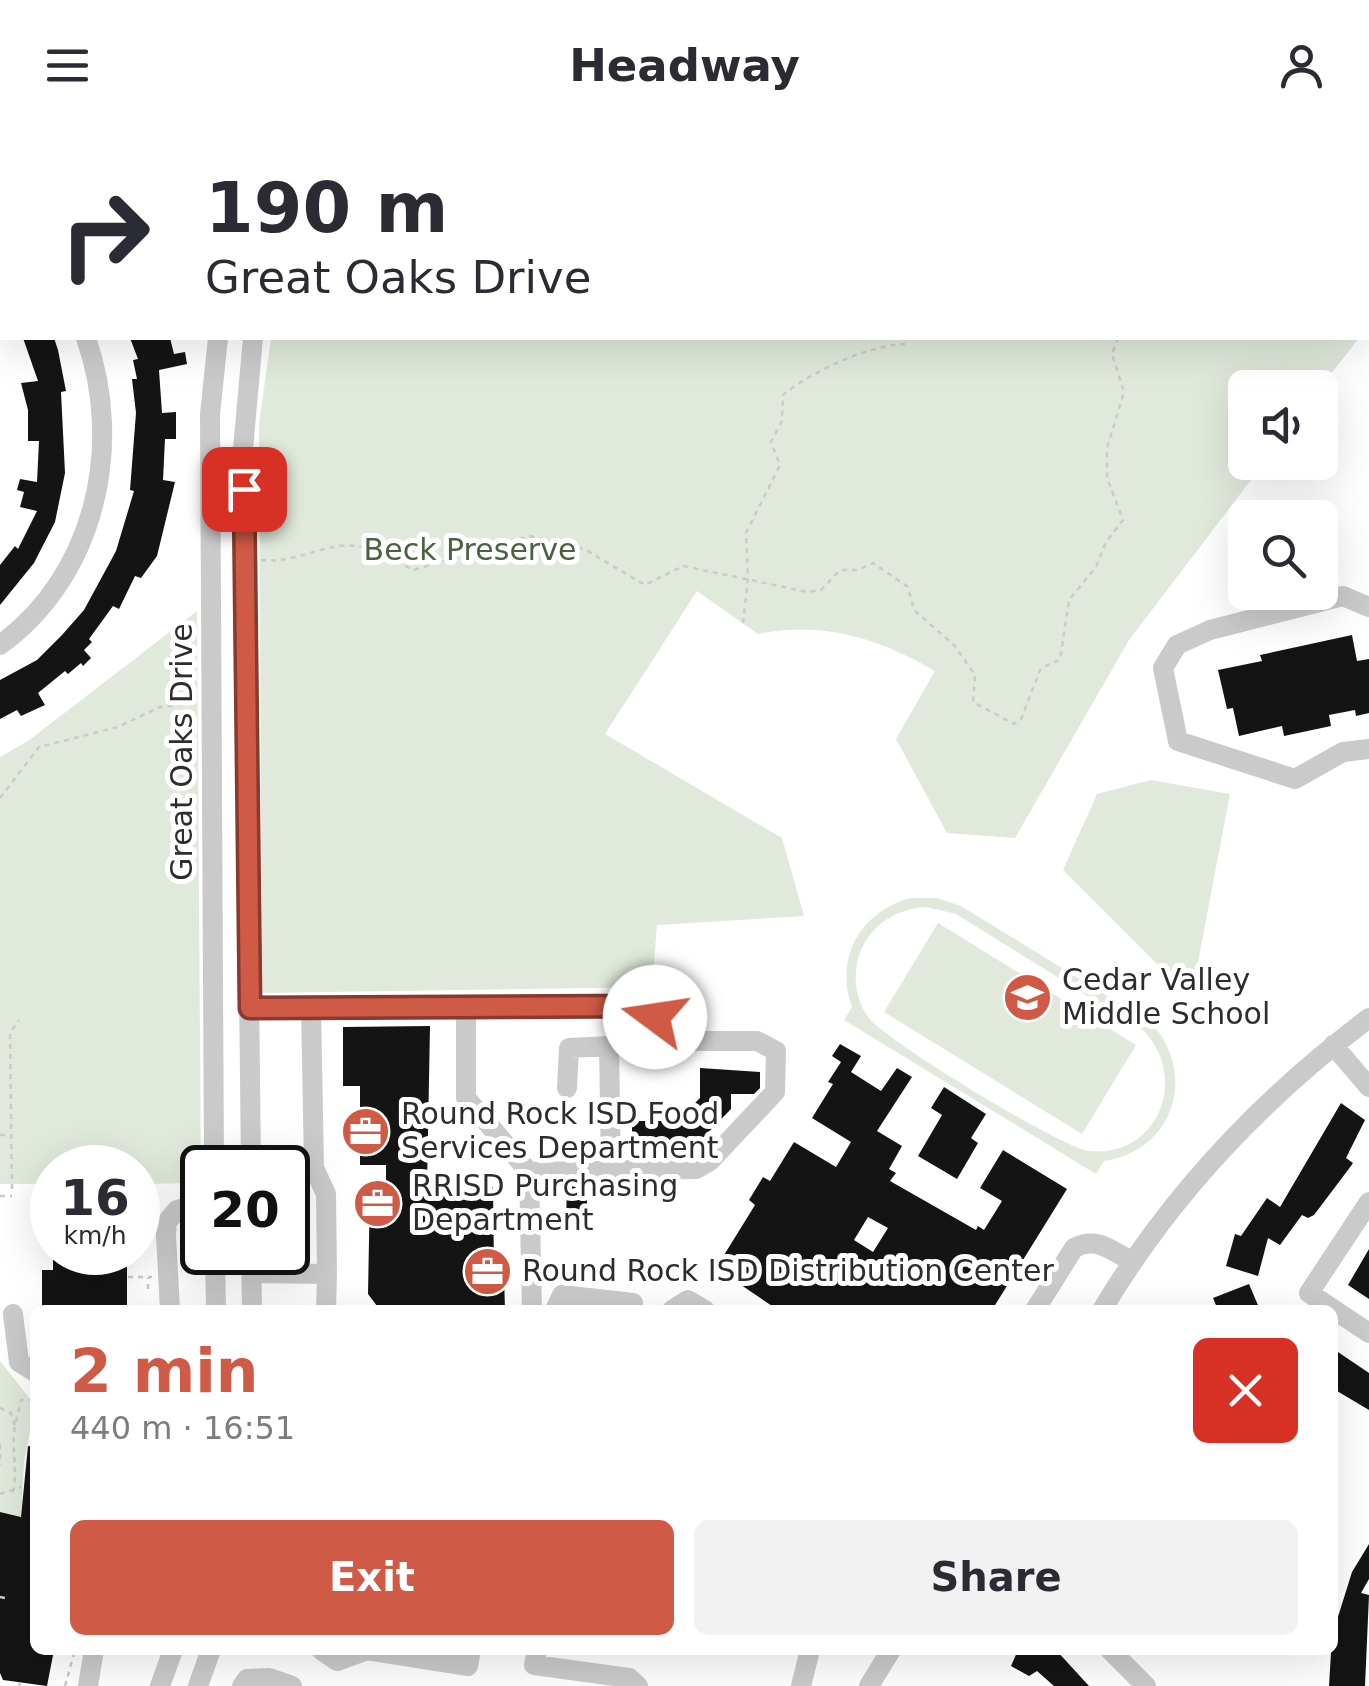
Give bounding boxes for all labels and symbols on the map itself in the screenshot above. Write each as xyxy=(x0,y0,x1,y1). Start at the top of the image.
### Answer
pin xyxy=(202,447,287,532)
park label: Beck Preserve xyxy=(364,532,576,567)
street label: Great Oaks Drive xyxy=(164,623,199,881)
place label: Cedar Valley Middle School xyxy=(1062,962,1270,1031)
position arrow xyxy=(603,965,707,1069)
school or university icon: Cedar Valley Middle School xyxy=(1001,971,1053,1023)
place label: Round Rock ISD Food Services Department xyxy=(401,1096,719,1165)
office icon: Round Rock ISD Food Services Department xyxy=(340,1105,392,1157)
speed limit sign: 20 xyxy=(180,1145,310,1275)
place label: RRISD Purchasing Department xyxy=(412,1168,678,1237)
office icon: RRISD Purchasing Department xyxy=(351,1177,403,1229)
office icon: Round Rock ISD Distribution Center xyxy=(461,1245,513,1297)
place label: Round Rock ISD Distribution Center xyxy=(522,1253,1054,1288)

